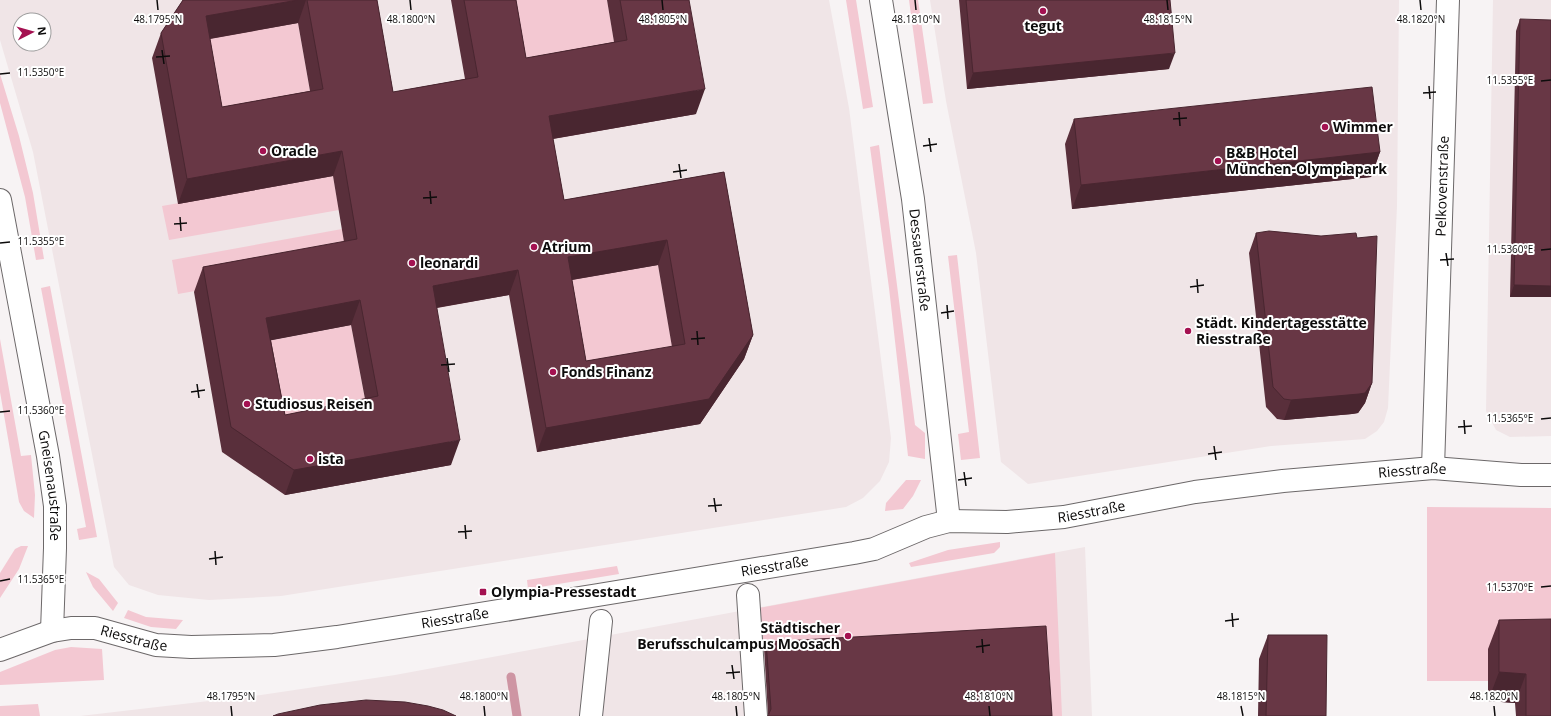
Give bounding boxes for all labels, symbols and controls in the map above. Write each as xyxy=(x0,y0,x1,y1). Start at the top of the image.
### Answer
marker: tegut xyxy=(1038,6,1048,16)
north arrow xyxy=(12,12,52,52)
text: 48.1795°N xyxy=(134,12,182,26)
text: 48.1800°N xyxy=(387,12,435,26)
text: 48.1805°N xyxy=(639,12,687,26)
text: 48.1810°N xyxy=(892,12,940,26)
text: 48.1815°N xyxy=(1144,12,1192,26)
text: 48.1820°N xyxy=(1397,12,1445,26)
place label: tegut xyxy=(1024,16,1062,35)
text: N xyxy=(35,26,50,36)
text: 11.5350°E xyxy=(18,65,64,79)
text: 11.5355°E xyxy=(1487,73,1533,87)
place label: Wimmer xyxy=(1333,117,1394,136)
marker: Wimmer xyxy=(1320,122,1330,132)
street label: Pelkovenstraße xyxy=(1430,135,1453,237)
place label: Oracle xyxy=(271,141,317,160)
place label: B&B Hotel München-Olympiapark xyxy=(1226,143,1387,178)
marker: Oracle xyxy=(258,146,268,156)
marker: B&B Hotel München-Olympiapark xyxy=(1213,156,1223,166)
street label: Dessauerstraße xyxy=(905,208,936,312)
text: 11.5355°E xyxy=(18,234,64,248)
place label: Atrium xyxy=(542,237,591,256)
marker: Atrium xyxy=(529,242,539,252)
text: 11.5360°E xyxy=(1487,242,1533,256)
place label: leonardi xyxy=(420,253,478,272)
marker: leonardi xyxy=(407,258,417,268)
place label: Städt. Kindertagesstätte Riesstraße xyxy=(1196,313,1367,348)
marker: Städt. Kindertagesstätte Riesstraße xyxy=(1183,326,1193,336)
place label: Fonds Finanz xyxy=(561,362,652,381)
marker: Fonds Finanz xyxy=(548,367,558,377)
place label: Studiosus Reisen xyxy=(255,394,373,413)
marker: Studiosus Reisen xyxy=(242,399,252,409)
text: 11.5360°E xyxy=(18,403,64,417)
text: 11.5365°E xyxy=(1487,411,1533,425)
street label: Gneisenaustraße xyxy=(34,428,65,541)
place label: ista xyxy=(318,449,344,468)
marker: ista xyxy=(305,454,315,464)
street label: Riesstraße xyxy=(1377,458,1447,482)
street label: Riesstraße xyxy=(1057,496,1127,527)
street label: Riesstraße xyxy=(739,551,810,580)
text: 11.5365°E xyxy=(18,572,64,586)
text: 11.5370°E xyxy=(1487,580,1533,594)
place label: Olympia-Pressestadt xyxy=(491,582,636,601)
marker: Olympia-Pressestadt xyxy=(478,587,488,597)
street label: Riesstraße xyxy=(420,603,490,632)
place label: Städtischer Berufsschulcampus Moosach xyxy=(637,618,841,653)
street label: Riesstraße xyxy=(99,620,168,655)
marker: Städtischer Berufsschulcampus Moosach xyxy=(843,631,853,641)
text: 48.1795°N xyxy=(207,689,255,703)
text: 48.1800°N xyxy=(460,689,508,703)
text: 48.1805°N xyxy=(712,689,760,703)
text: 48.1810°N xyxy=(965,689,1013,703)
text: 48.1815°N xyxy=(1217,689,1265,703)
text: 48.1820°N xyxy=(1470,689,1518,703)

